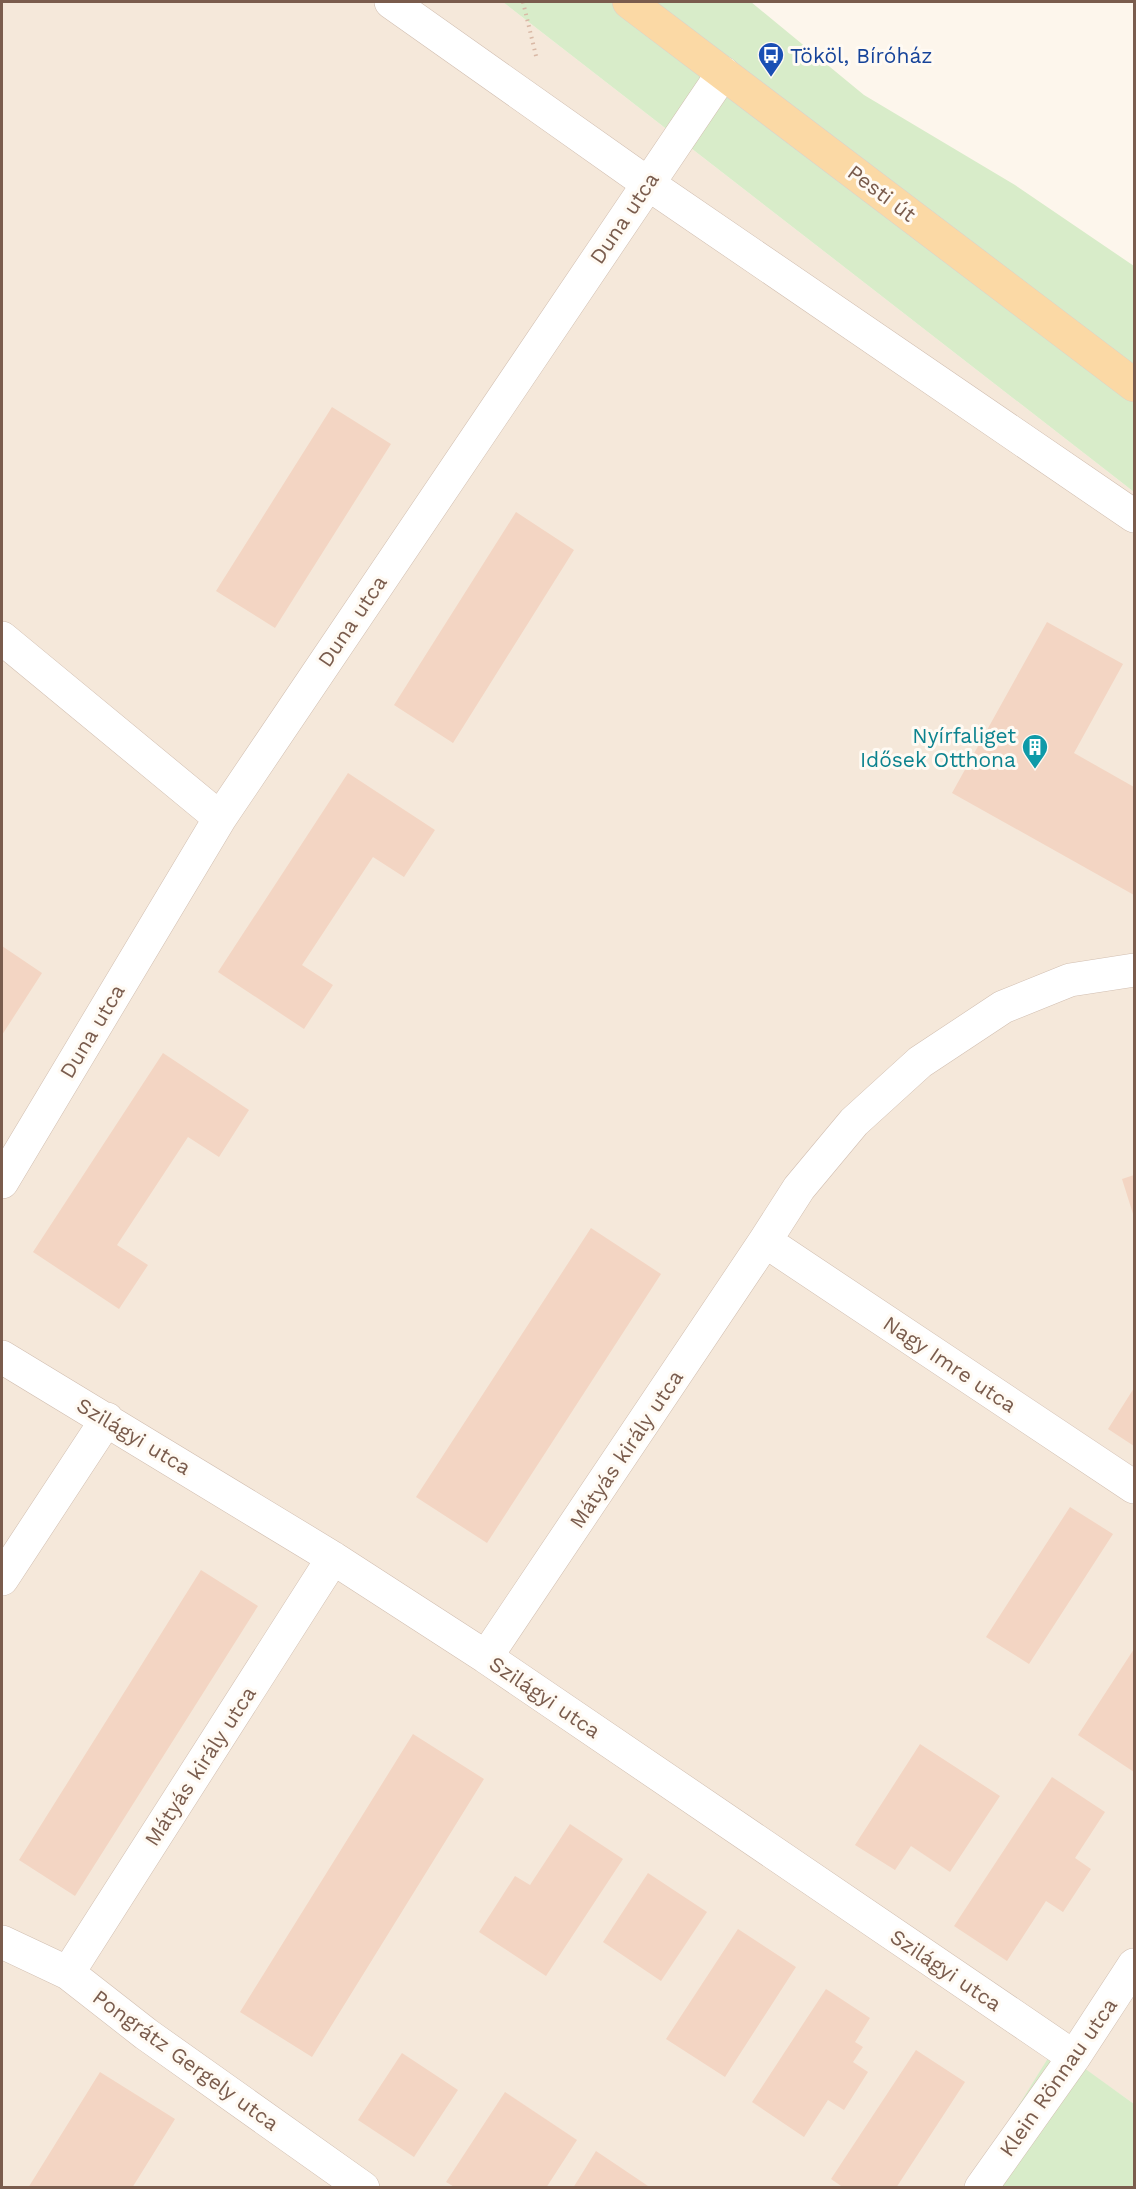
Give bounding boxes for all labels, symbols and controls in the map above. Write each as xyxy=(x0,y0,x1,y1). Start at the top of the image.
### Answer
bus stop icon: Tököl, Bíróház xyxy=(756,40,786,78)
place label: Tököl, Bíróház xyxy=(790,43,933,68)
street label: Pesti út xyxy=(843,159,921,227)
street label: Duna utca xyxy=(584,167,664,269)
street label: Duna utca xyxy=(312,570,392,672)
place label: Nyírfaliget Idősek Otthona xyxy=(860,723,1016,772)
building icon: Nyírfaliget Idősek Otthona xyxy=(1020,732,1050,770)
street label: Duna utca xyxy=(54,979,130,1082)
street label: Nagy Imre utca xyxy=(879,1310,1021,1418)
street label: Mátyás király utca xyxy=(564,1365,688,1533)
street label: Szilágyi utca xyxy=(72,1392,196,1480)
street label: Szilágyi utca xyxy=(485,1651,605,1743)
street label: Mátyás király utca xyxy=(139,1681,261,1850)
street label: Szilágyi utca xyxy=(886,1924,1006,2016)
street label: Pongrátz Gergely utca xyxy=(88,1984,284,2136)
street label: Klein Rönnau utca xyxy=(994,1993,1122,2161)

